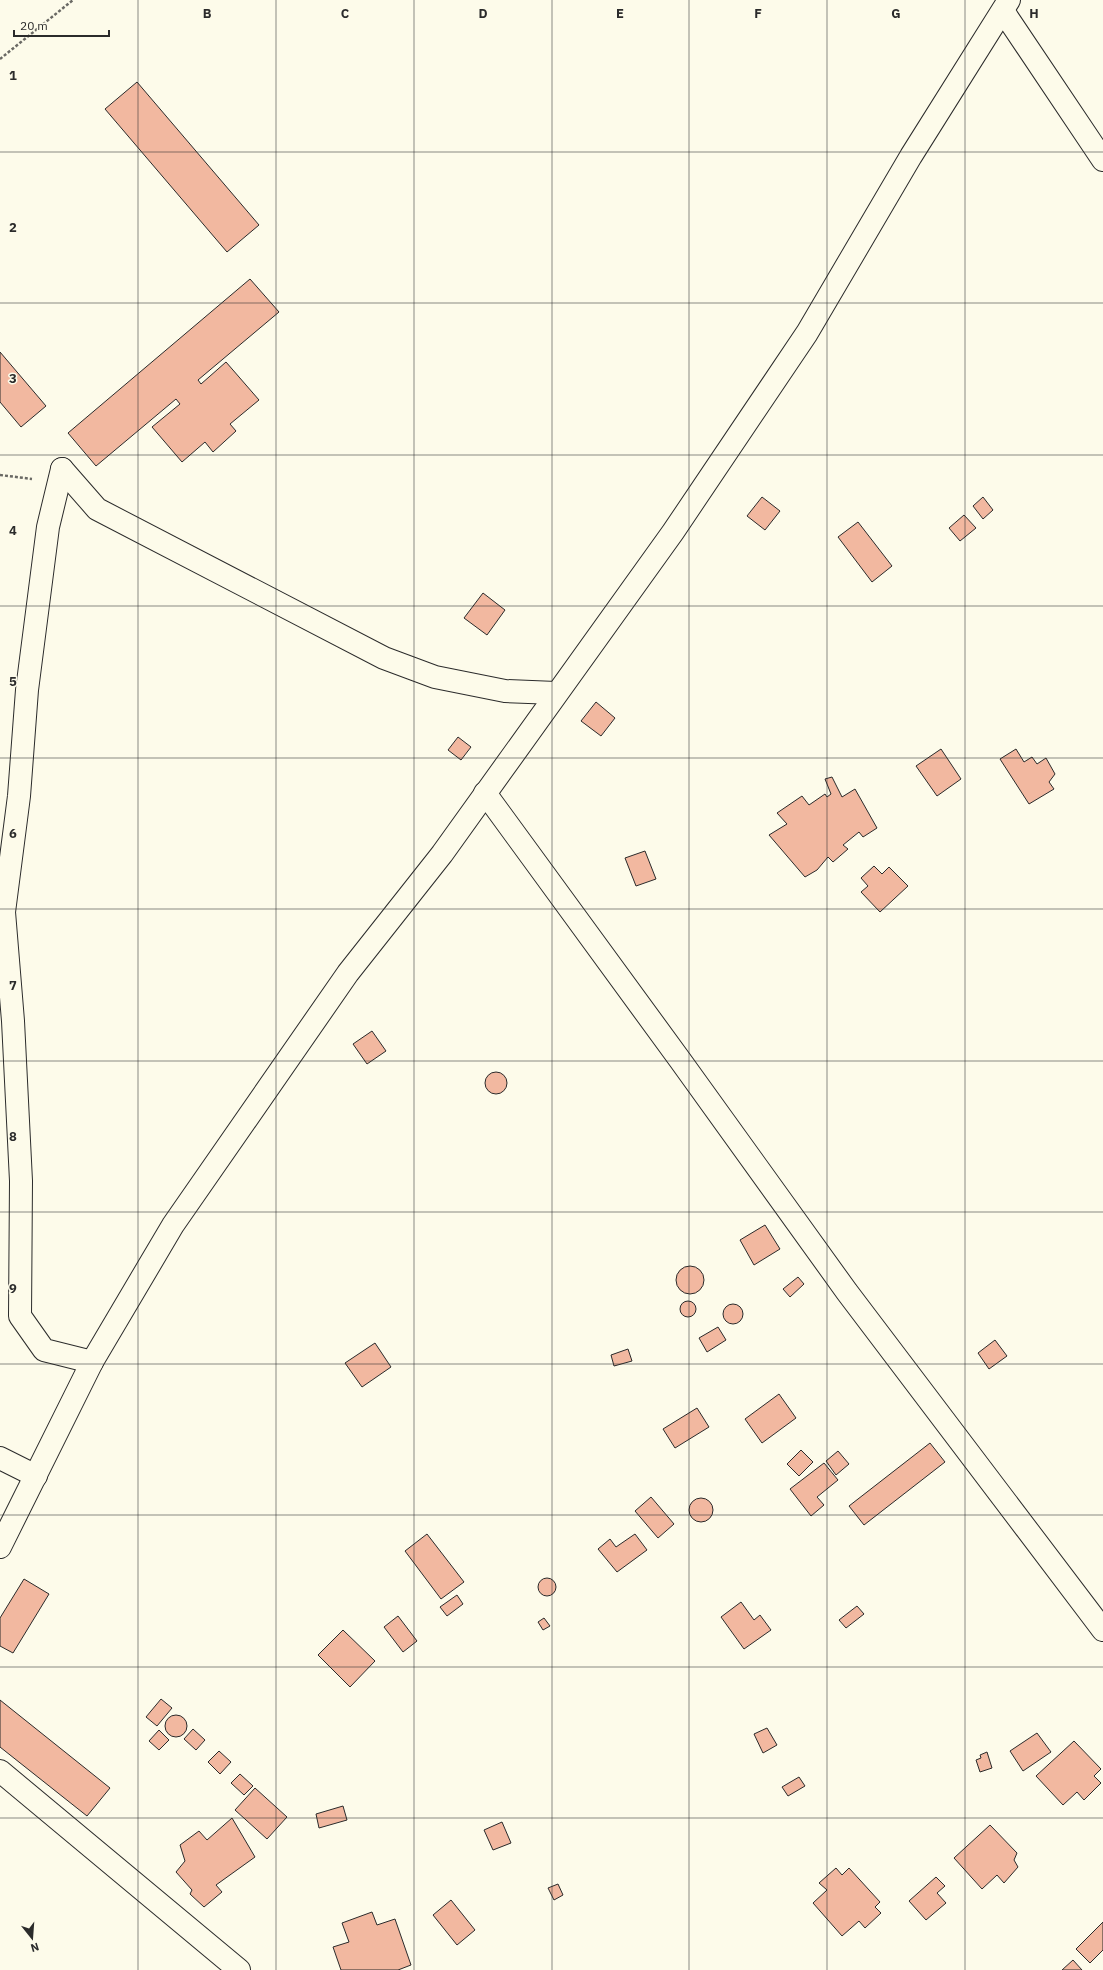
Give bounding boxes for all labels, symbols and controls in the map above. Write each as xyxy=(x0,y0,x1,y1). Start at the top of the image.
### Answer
text: B xyxy=(203,5,212,22)
text: C xyxy=(341,5,350,22)
text: D xyxy=(478,5,488,22)
text: E xyxy=(616,5,624,22)
text: F xyxy=(754,5,762,22)
text: G xyxy=(891,5,901,22)
text: H xyxy=(1029,5,1039,22)
scale bar xyxy=(14,12,109,38)
text: 20 m xyxy=(20,18,48,33)
text: 1 xyxy=(9,67,17,84)
text: 2 xyxy=(9,219,17,236)
text: 3 xyxy=(9,370,17,387)
text: 4 xyxy=(9,522,17,539)
text: 5 xyxy=(9,673,17,690)
text: 6 xyxy=(9,825,17,842)
text: 7 xyxy=(9,977,17,994)
text: 8 xyxy=(9,1128,17,1145)
text: 9 xyxy=(9,1280,17,1297)
north arrow xyxy=(12,1918,52,1958)
text: N xyxy=(29,1940,41,1955)

